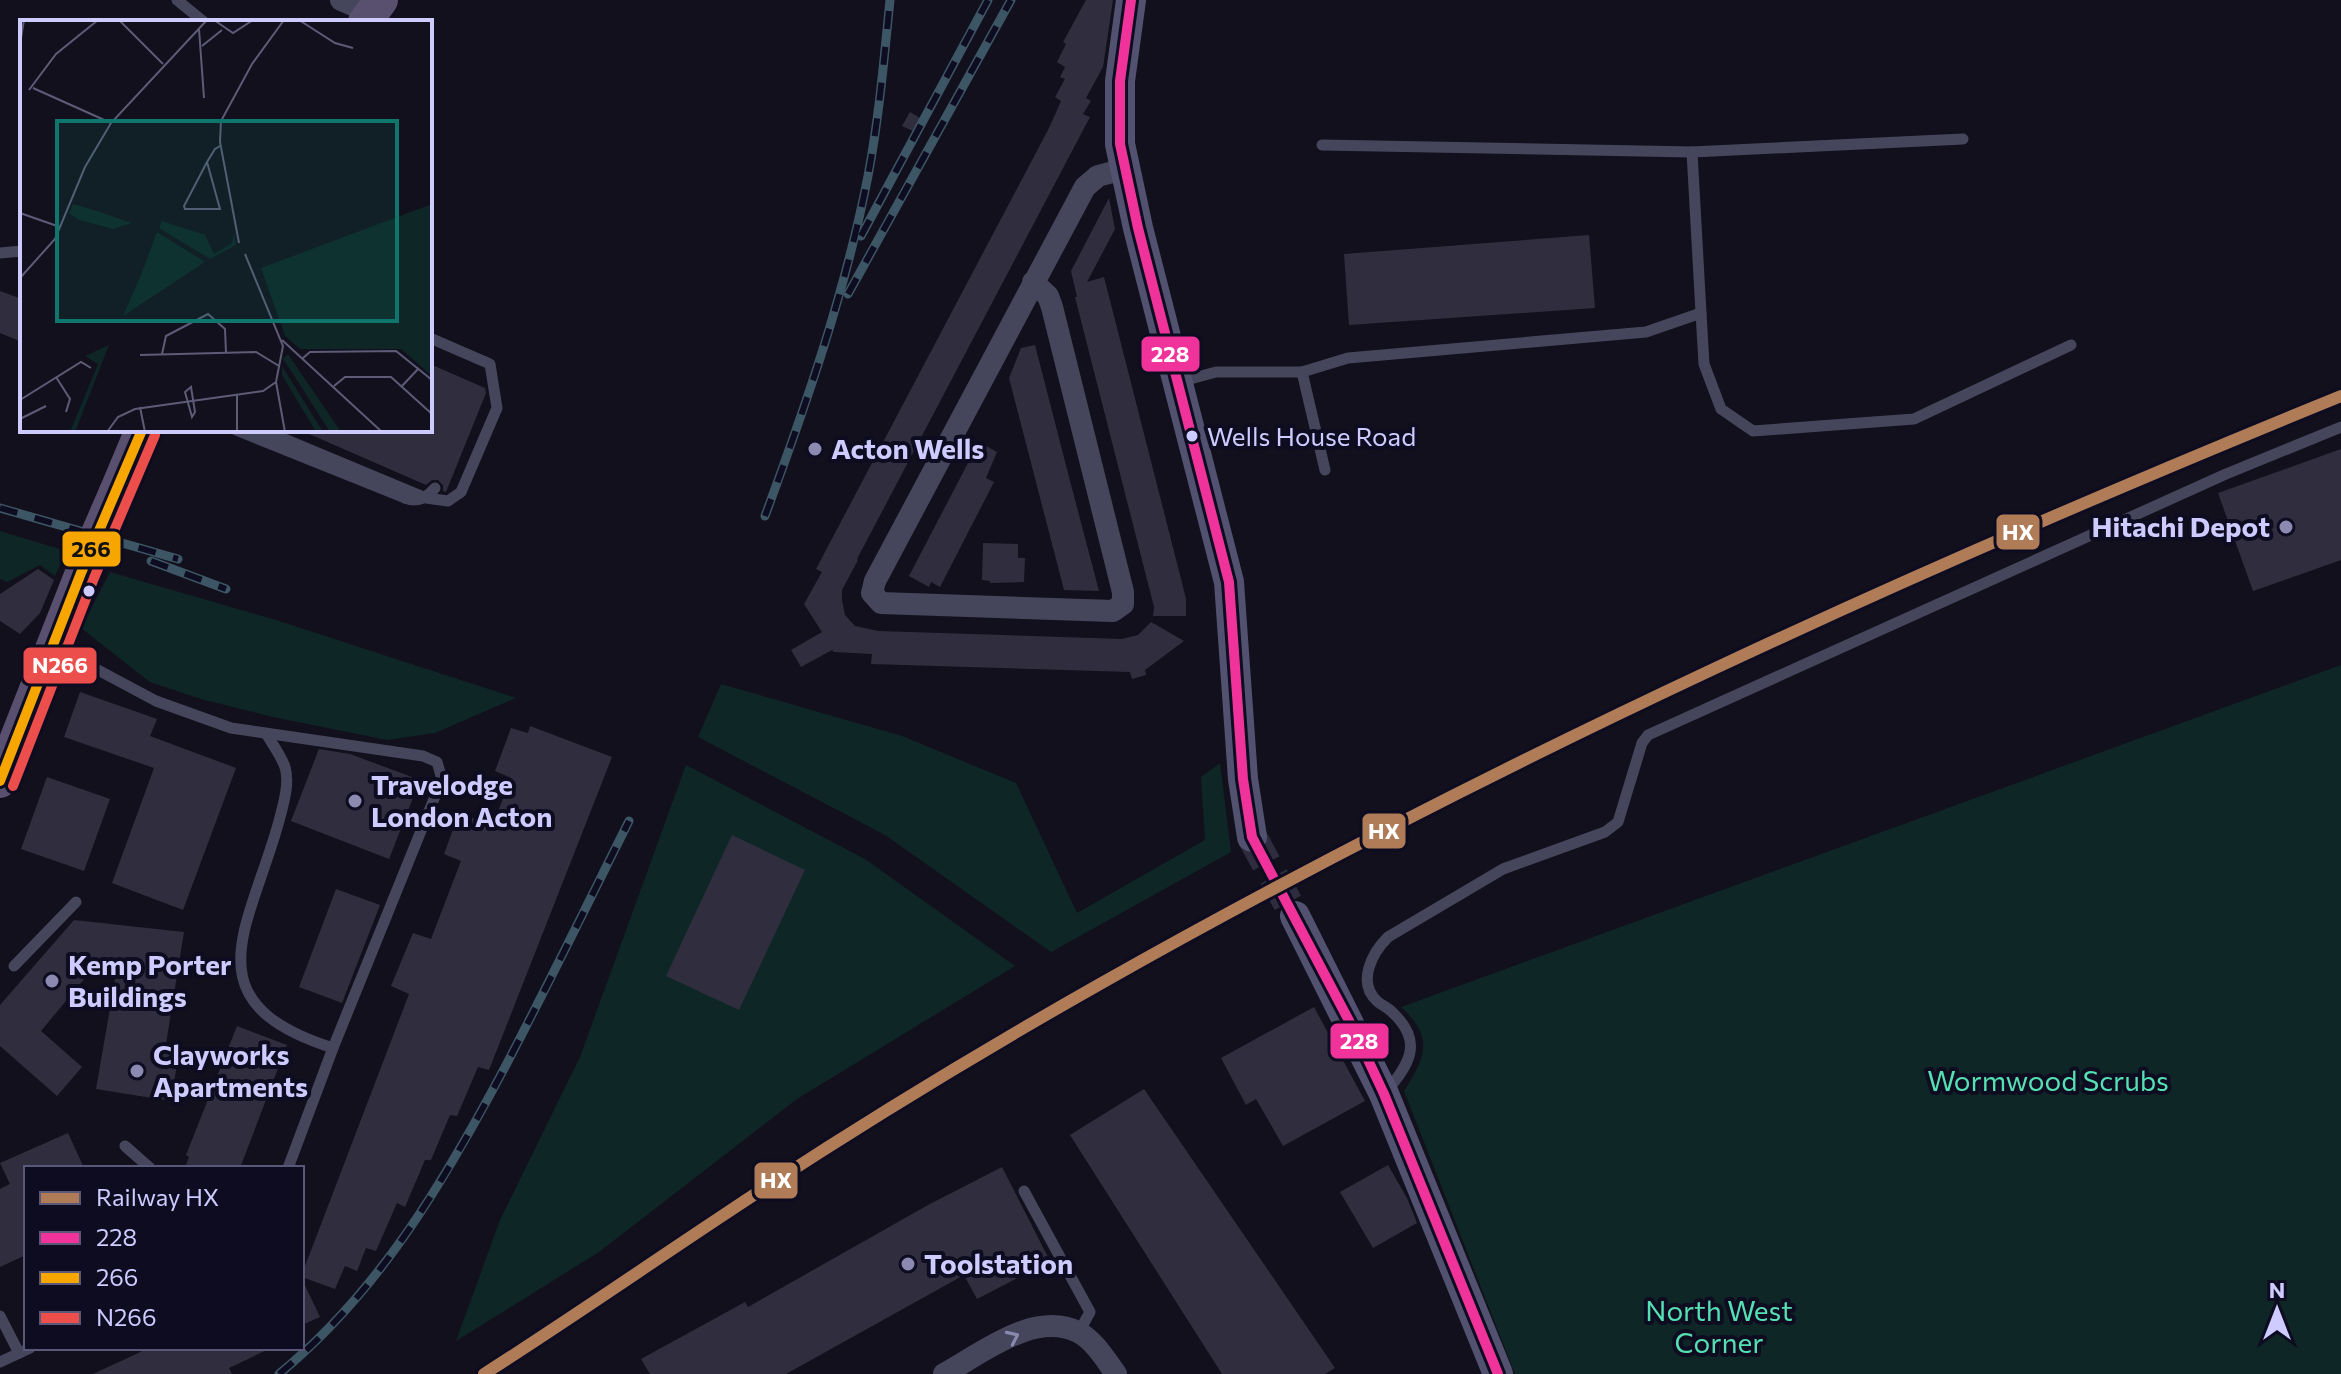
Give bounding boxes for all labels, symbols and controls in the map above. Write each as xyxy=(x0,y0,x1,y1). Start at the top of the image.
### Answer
inset map xyxy=(20,20,432,432)
line badge: 228 xyxy=(1140,335,1201,373)
text: 228 xyxy=(1151,340,1189,367)
place label: Wells House Road xyxy=(1207,420,1416,451)
marker: Wells House Road xyxy=(1184,428,1200,444)
place label: Acton Wells xyxy=(831,431,984,465)
marker: Acton Wells xyxy=(806,440,824,458)
place label: Hitachi Depot xyxy=(2091,509,2270,543)
line badge: HX xyxy=(1995,513,2041,551)
text: HX xyxy=(2002,518,2034,545)
marker: Hitachi Depot xyxy=(2277,518,2295,536)
line badge: 266 xyxy=(61,530,122,568)
text: 266 xyxy=(71,535,111,562)
unlabelled marker xyxy=(81,583,97,599)
line badge: N266 xyxy=(22,646,98,685)
text: N266 xyxy=(32,651,88,678)
place label: Travelodge London Acton xyxy=(371,767,552,833)
marker: Travelodge London Acton xyxy=(346,792,364,810)
line badge: HX xyxy=(1361,812,1407,850)
text: HX xyxy=(1368,817,1400,844)
place label: Kemp Porter Buildings xyxy=(68,947,232,1013)
marker: Kemp Porter Buildings xyxy=(43,972,61,990)
line badge: 228 xyxy=(1329,1022,1390,1060)
text: 228 xyxy=(1340,1027,1378,1054)
place label: Clayworks Apartments xyxy=(153,1037,308,1103)
marker: Clayworks Apartments xyxy=(128,1062,146,1080)
park label: Wormwood Scrubs xyxy=(1927,1063,2169,1097)
line badge: HX xyxy=(753,1161,799,1200)
legend xyxy=(24,1166,304,1350)
text: HX xyxy=(760,1166,792,1193)
text: Railway HX xyxy=(96,1182,219,1211)
text: 228 xyxy=(96,1222,137,1251)
place label: Toolstation xyxy=(924,1246,1073,1280)
marker: Toolstation xyxy=(899,1255,917,1273)
text: 266 xyxy=(96,1262,138,1291)
north arrow xyxy=(2237,1270,2317,1350)
text: N xyxy=(2269,1276,2285,1303)
park label: North West Corner xyxy=(1645,1293,1793,1359)
text: N266 xyxy=(96,1302,156,1331)
one-way arrow xyxy=(1005,1331,1019,1347)

